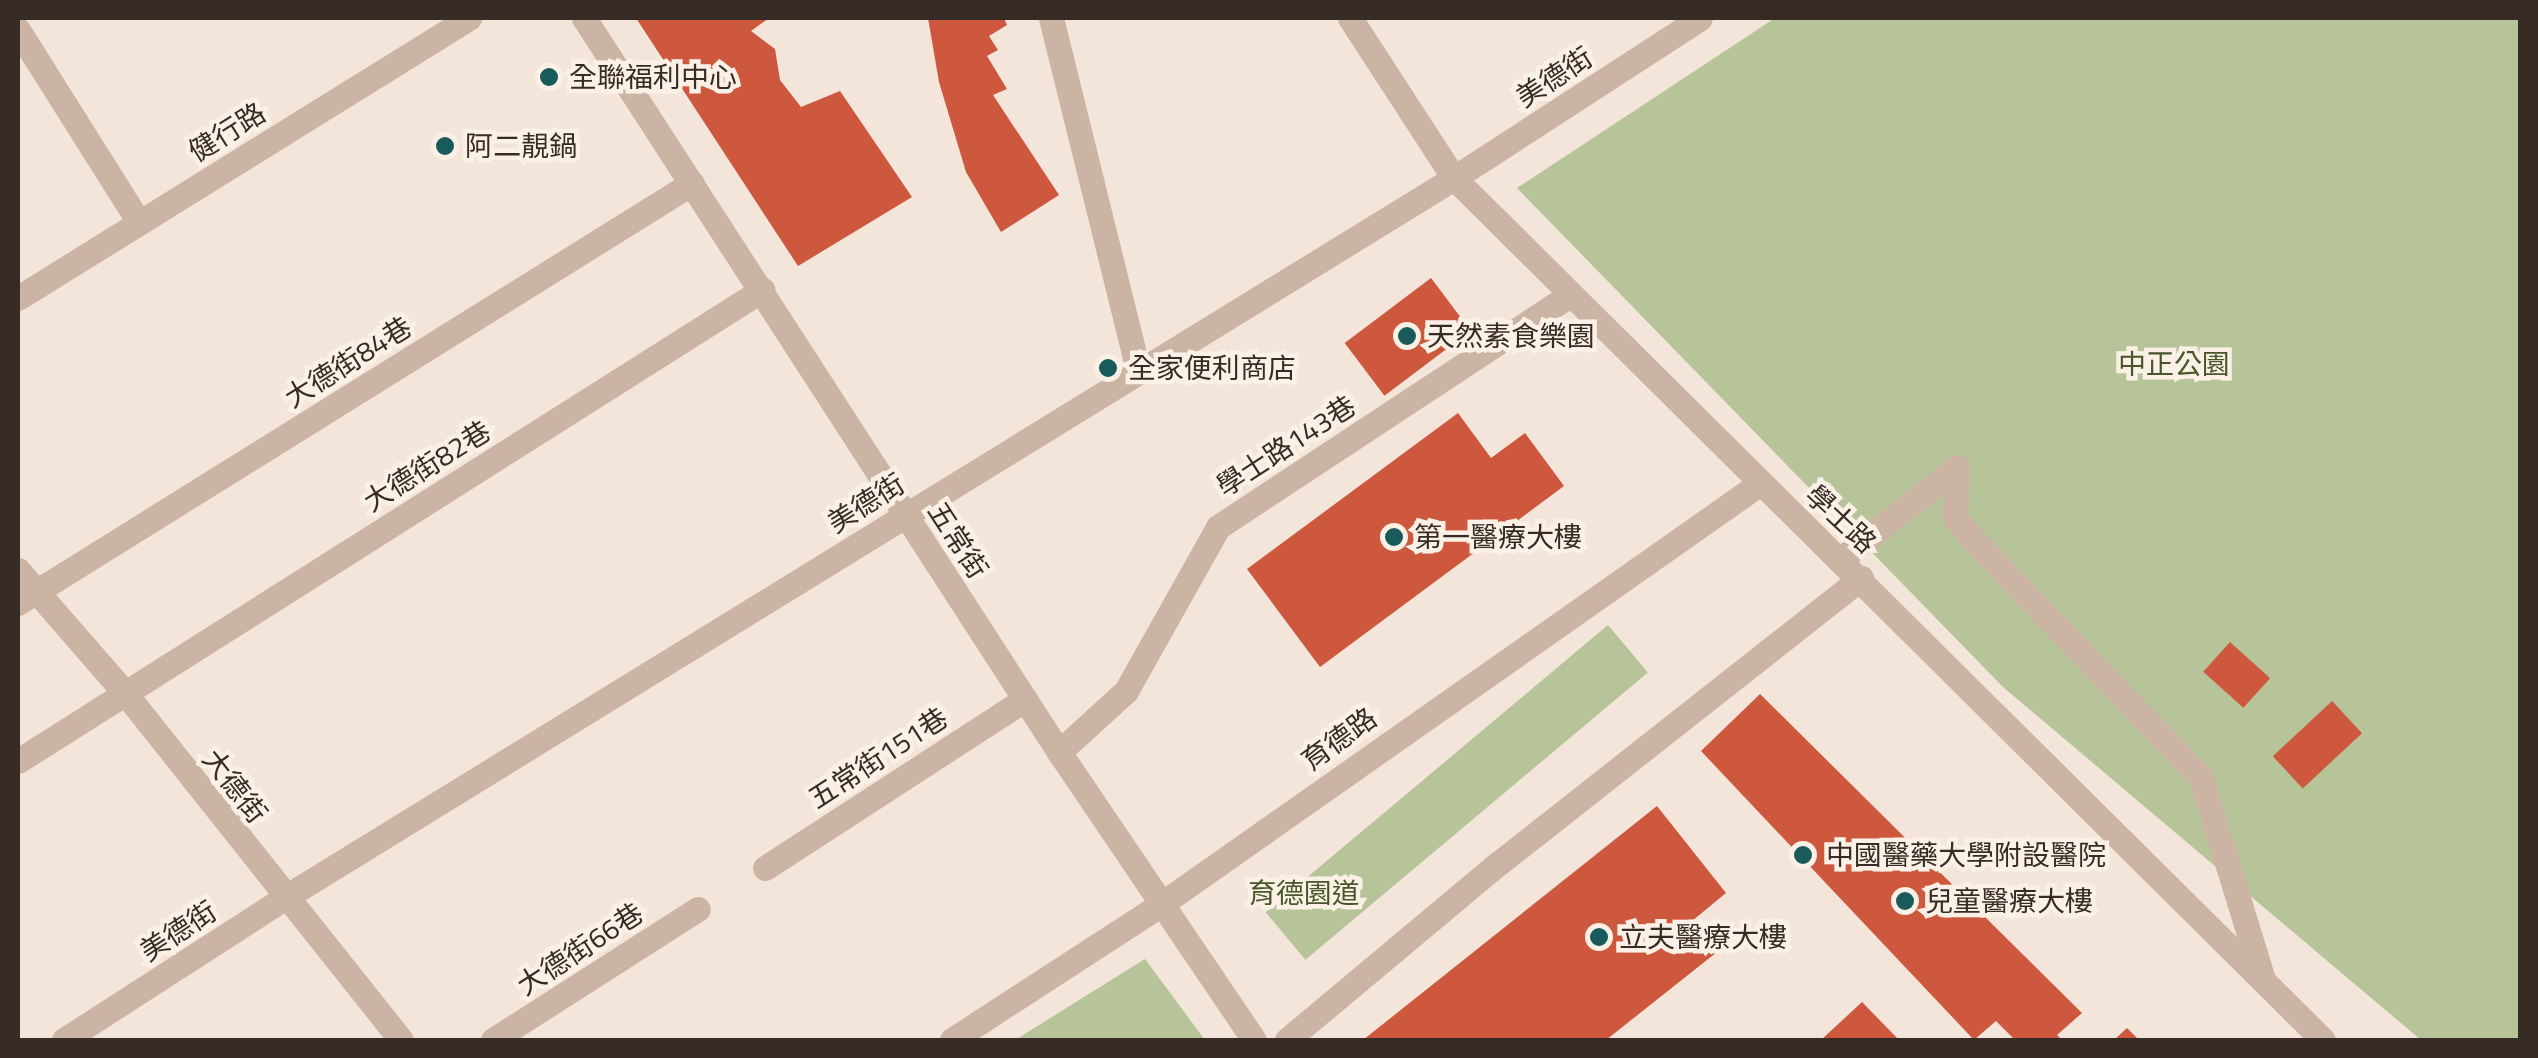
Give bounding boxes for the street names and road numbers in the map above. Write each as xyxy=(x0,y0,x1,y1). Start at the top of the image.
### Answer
street label: 美德街 xyxy=(1510,40,1598,114)
street label: 健行路 xyxy=(182,95,272,169)
street label: 大德街84巷 xyxy=(278,310,418,414)
street label: 學士路143巷 xyxy=(1210,389,1362,503)
street label: 大德街82巷 xyxy=(357,414,497,518)
street label: 美德街 xyxy=(821,466,911,540)
street label: 學士路 xyxy=(1799,478,1883,560)
street label: 五常街 xyxy=(921,496,995,584)
street label: 五常街151巷 xyxy=(802,701,954,815)
street label: 育德路 xyxy=(1295,701,1383,777)
street label: 大德街 xyxy=(196,743,274,829)
street label: 美德街 xyxy=(134,894,222,968)
street label: 大德街66巷 xyxy=(511,896,649,1002)

